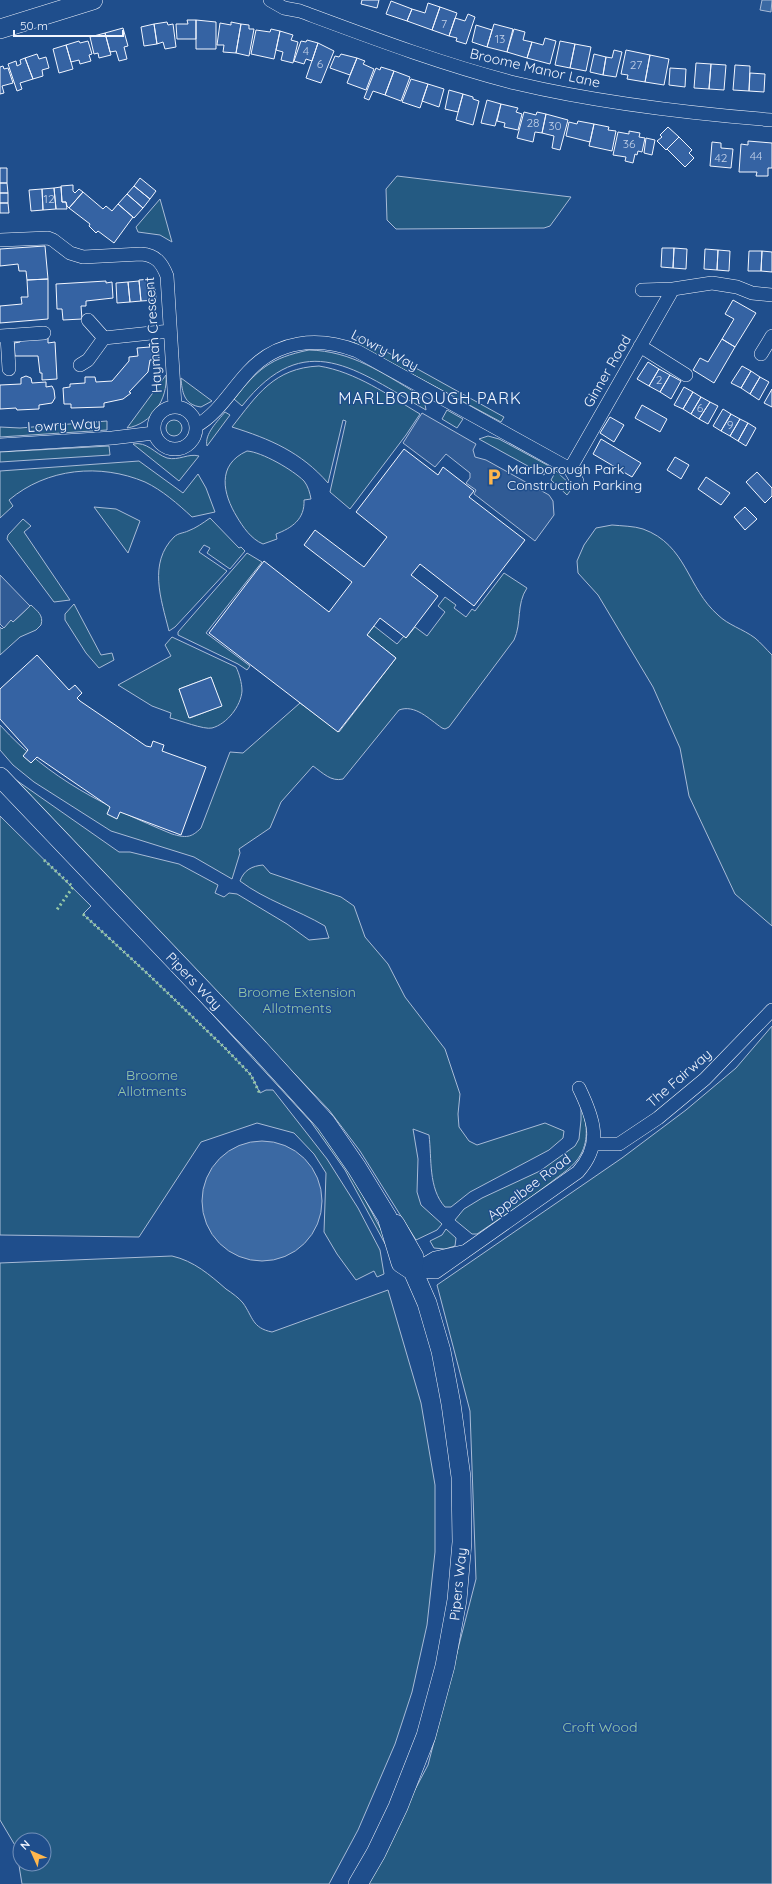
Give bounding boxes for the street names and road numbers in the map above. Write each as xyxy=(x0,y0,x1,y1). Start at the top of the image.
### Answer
street label: Broome Manor Lane xyxy=(468,44,602,92)
street label: Hayman Crescent xyxy=(140,276,166,394)
street label: Lowry Way xyxy=(348,325,422,375)
street label: Ginner Road xyxy=(579,332,635,410)
street label: Lowry Way xyxy=(27,414,101,436)
street label: Pipers Way xyxy=(162,948,226,1014)
street label: The Fairway xyxy=(643,1045,715,1111)
street label: Appelbee Road xyxy=(484,1150,574,1224)
street label: Pipers Way xyxy=(445,1547,471,1621)

